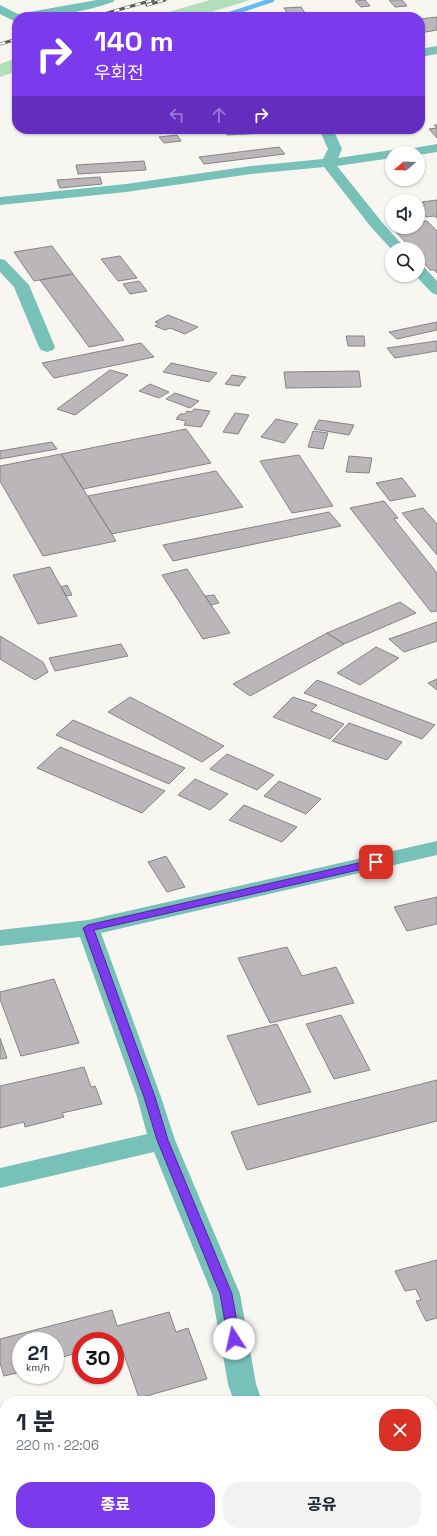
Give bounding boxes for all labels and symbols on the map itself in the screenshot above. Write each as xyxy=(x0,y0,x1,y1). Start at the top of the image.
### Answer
north arrow xyxy=(385,146,425,186)
pin xyxy=(359,845,393,879)
position arrow xyxy=(213,1318,255,1360)
speed limit sign: 30 xyxy=(72,1332,124,1384)

